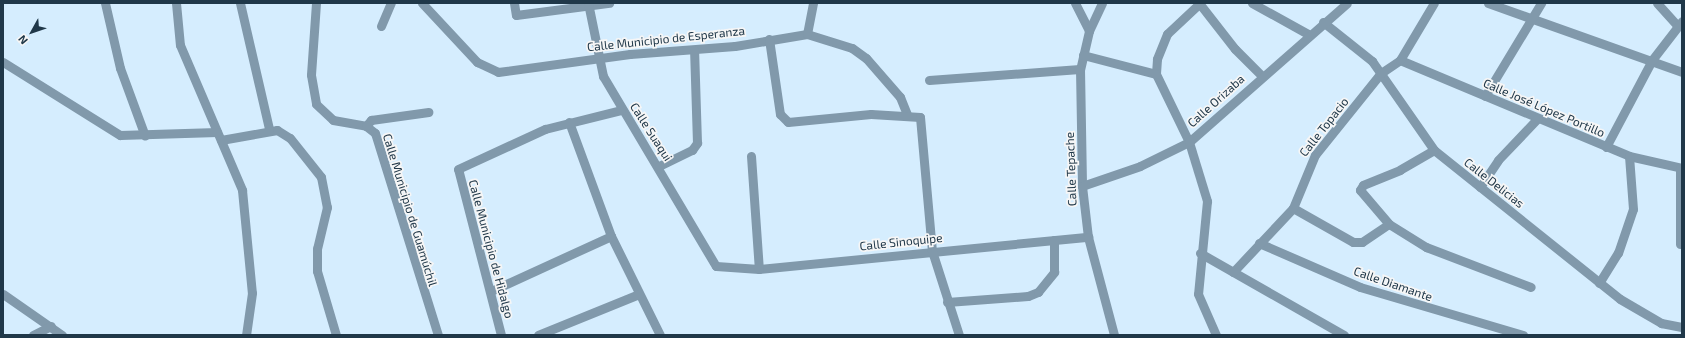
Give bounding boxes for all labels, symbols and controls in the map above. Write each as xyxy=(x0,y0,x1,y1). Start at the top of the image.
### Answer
north arrow xyxy=(12,12,52,52)
street label: Calle Municipio de Esperanza xyxy=(586,24,746,54)
text: N xyxy=(15,33,30,47)
street label: Calle Orizaba xyxy=(1185,72,1247,130)
street label: Calle José López Portillo xyxy=(1481,76,1607,140)
street label: Calle Topacio xyxy=(1296,94,1352,160)
street label: Calle Suaqui xyxy=(627,100,675,164)
street label: Calle Tepache xyxy=(1063,131,1079,207)
street label: Calle Municipio de Guamúchil xyxy=(380,132,440,288)
street label: Calle Delicias xyxy=(1461,155,1527,211)
street label: Calle Municipio de Hidalgo xyxy=(466,178,516,320)
street label: Calle Sinoquipe xyxy=(859,230,943,254)
street label: Calle Diamante xyxy=(1352,264,1434,304)

